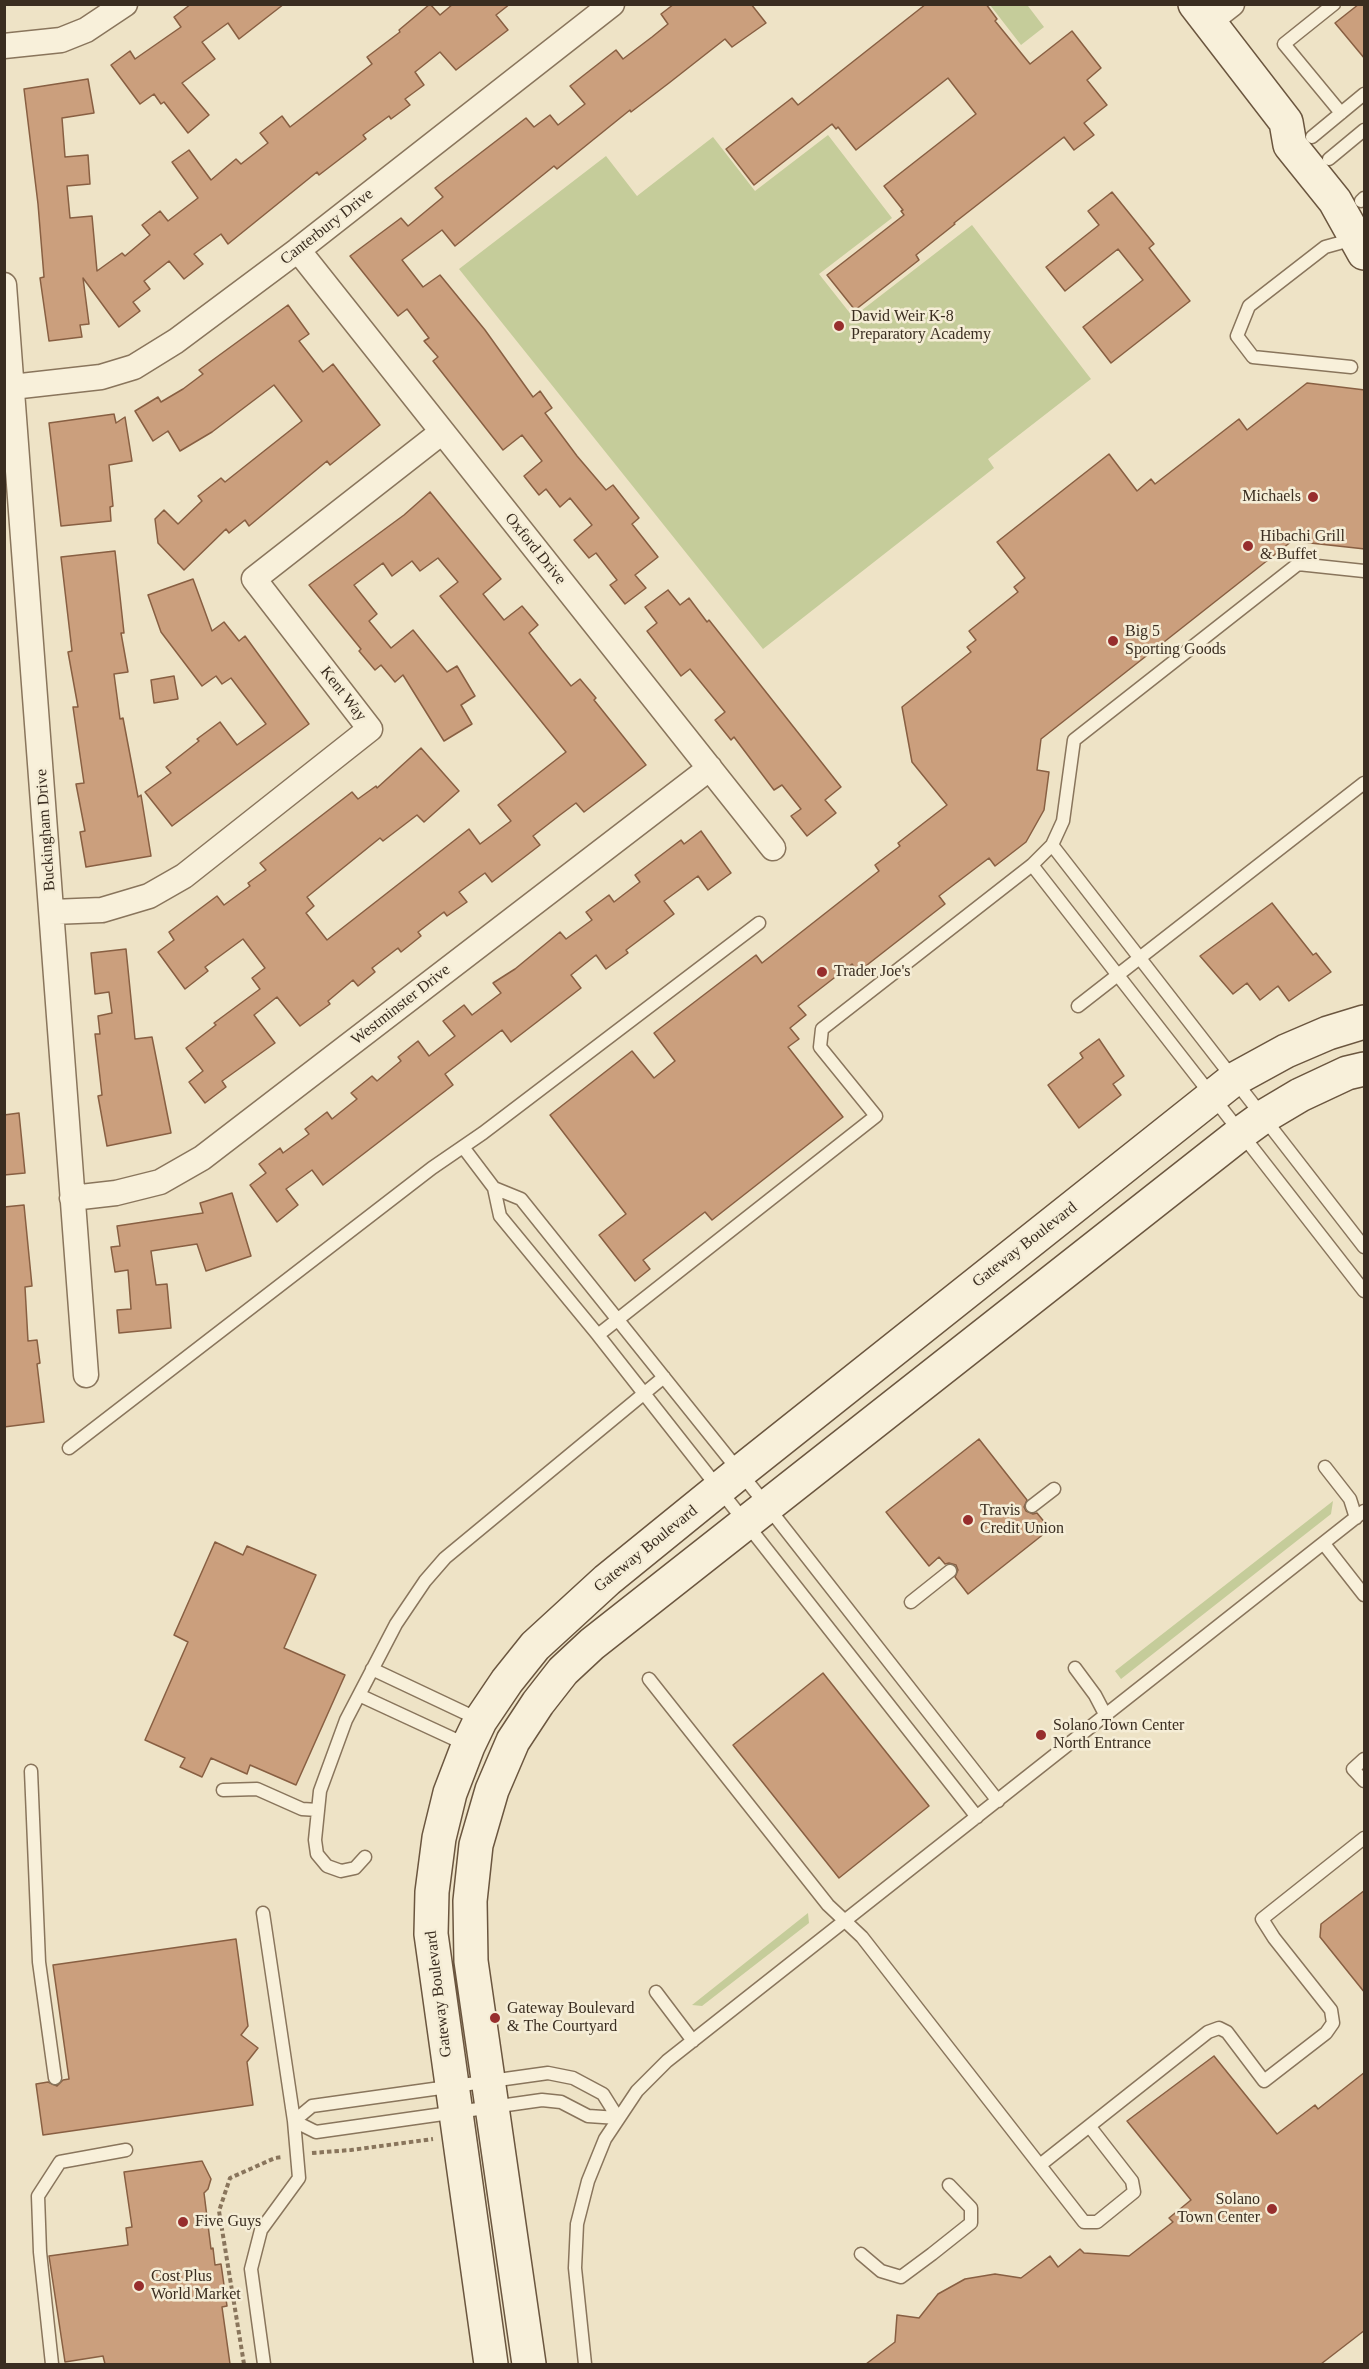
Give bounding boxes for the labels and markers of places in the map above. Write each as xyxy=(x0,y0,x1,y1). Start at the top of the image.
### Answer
place label: David Weir K-8 Preparatory Academy xyxy=(851,307,991,345)
marker: David Weir K-8 Preparatory Academy xyxy=(832,319,846,333)
place label: Michaels xyxy=(1242,487,1301,507)
marker: Michaels xyxy=(1306,490,1320,504)
place label: Hibachi Grill & Buffet xyxy=(1260,527,1345,565)
marker: Hibachi Grill & Buffet xyxy=(1241,539,1255,553)
place label: Big 5 Sporting Goods xyxy=(1125,622,1226,660)
marker: Big 5 Sporting Goods xyxy=(1106,634,1120,648)
place label: Trader Joe's xyxy=(834,962,911,982)
marker: Trader Joe's xyxy=(815,965,829,979)
place label: Travis Credit Union xyxy=(980,1501,1064,1539)
marker: Travis Credit Union xyxy=(961,1513,975,1527)
place label: Solano Town Center North Entrance xyxy=(1053,1716,1184,1754)
marker: Solano Town Center North Entrance xyxy=(1034,1728,1048,1742)
place label: Gateway Boulevard & The Courtyard xyxy=(507,1999,635,2037)
marker: Gateway Boulevard & The Courtyard xyxy=(488,2011,502,2025)
place label: Solano Town Center xyxy=(1177,2190,1260,2228)
marker: Solano Town Center xyxy=(1265,2202,1279,2216)
place label: Five Guys xyxy=(195,2212,261,2232)
marker: Five Guys xyxy=(176,2215,190,2229)
place label: Cost Plus World Market xyxy=(151,2267,241,2305)
marker: Cost Plus World Market xyxy=(132,2279,146,2293)

